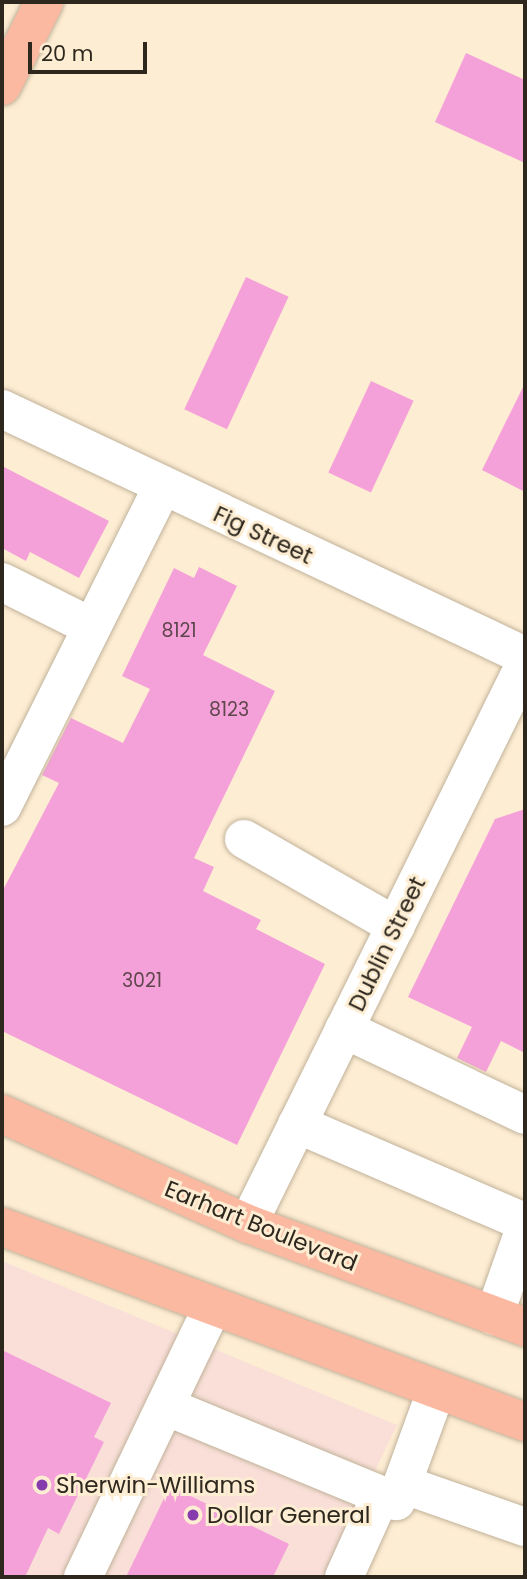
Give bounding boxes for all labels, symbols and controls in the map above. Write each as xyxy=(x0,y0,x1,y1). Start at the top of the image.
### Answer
scale bar xyxy=(32,28,150,72)
text: 20 m xyxy=(41,39,94,68)
street label: Fig Street xyxy=(209,500,317,570)
house number: 8121 xyxy=(161,620,197,642)
house number: 8123 xyxy=(209,699,249,721)
street label: Dublin Street xyxy=(343,872,431,1016)
house number: 3021 xyxy=(122,970,162,992)
street label: Earhart Boulevard xyxy=(161,1175,361,1277)
place label: Sherwin-Williams xyxy=(56,1471,255,1499)
marker: Sherwin-Williams xyxy=(34,1477,50,1493)
place label: Dollar General xyxy=(207,1501,370,1529)
marker: Dollar General xyxy=(185,1507,201,1523)

